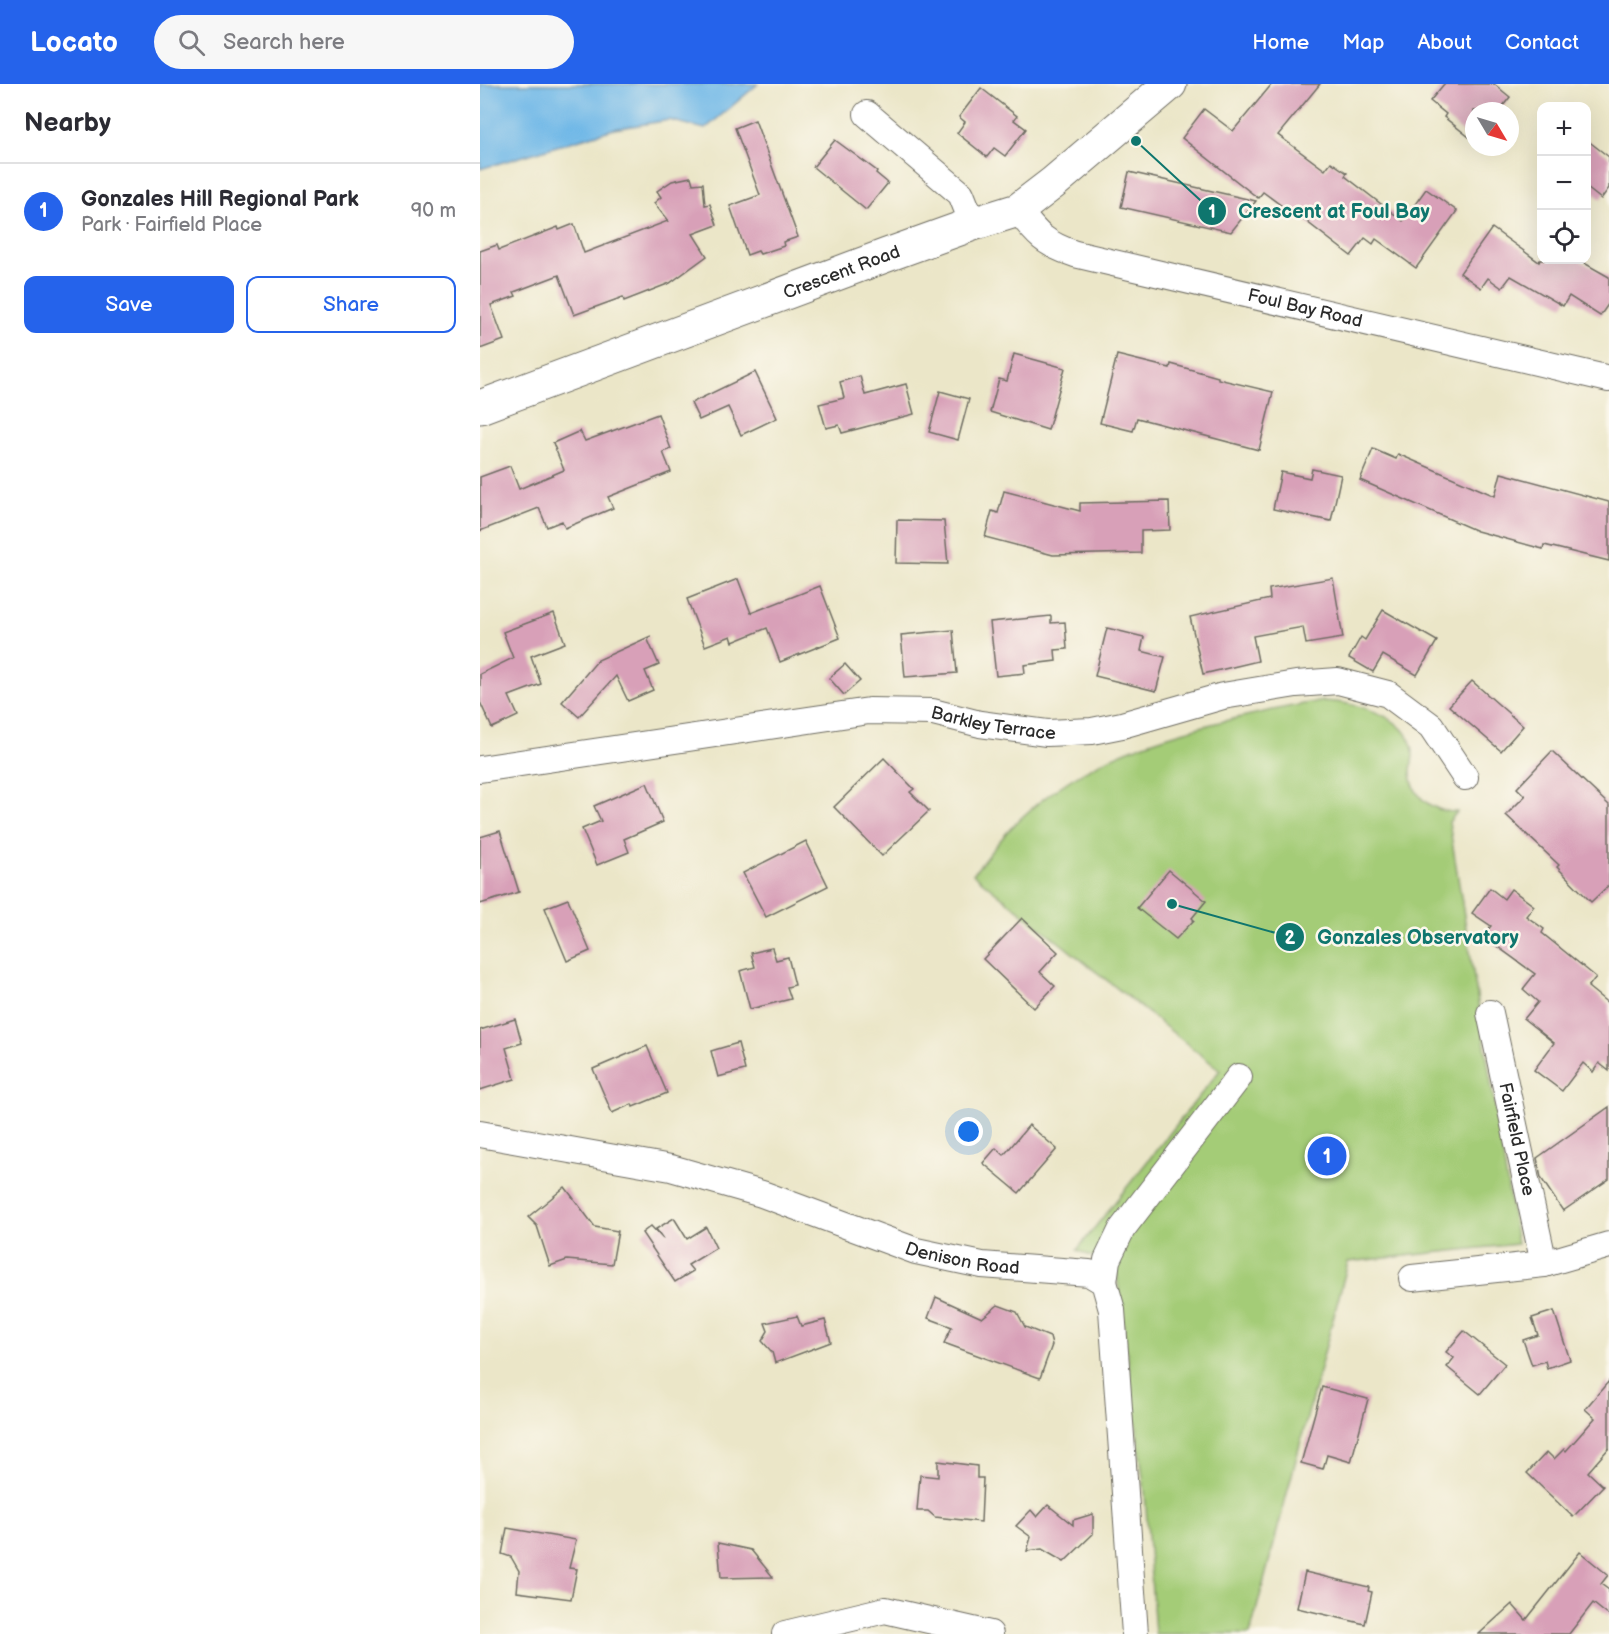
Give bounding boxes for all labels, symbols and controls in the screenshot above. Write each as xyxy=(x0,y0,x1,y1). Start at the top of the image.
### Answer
search box xyxy=(154,15,574,69)
text: Locato xyxy=(30,26,118,59)
icon: search xyxy=(175,26,208,59)
text: Search here xyxy=(223,29,345,56)
text: Home xyxy=(1252,30,1309,55)
text: Map xyxy=(1342,30,1384,55)
text: About xyxy=(1417,30,1472,55)
text: Contact xyxy=(1505,30,1579,55)
north arrow xyxy=(1465,102,1519,156)
map controls xyxy=(1537,102,1591,264)
button: + xyxy=(1537,102,1591,156)
text: Nearby xyxy=(24,108,111,139)
button: − xyxy=(1537,156,1591,210)
text: Gonzales Hill Regional Park xyxy=(81,186,359,213)
callout: Crescent at Foul Bay xyxy=(1197,192,1442,230)
text: 1 xyxy=(39,199,48,223)
text: 90 m xyxy=(411,199,456,223)
text: Crescent at Foul Bay xyxy=(1238,200,1431,224)
text: 1 xyxy=(1208,202,1216,223)
button: locate xyxy=(1537,210,1591,264)
text: Park · Fairfield Place xyxy=(81,213,262,237)
street label: Crescent Road xyxy=(781,241,903,304)
button: Save xyxy=(24,276,234,333)
button: Share xyxy=(246,276,456,333)
street label: Foul Bay Road xyxy=(1246,285,1364,332)
street label: Barkley Terrace xyxy=(929,702,1057,744)
callout: Gonzales Observatory xyxy=(1275,918,1531,956)
text: Gonzales Observatory xyxy=(1317,926,1520,950)
text: 2 xyxy=(1285,928,1296,949)
street label: Fairfield Place xyxy=(1494,1081,1539,1198)
your location xyxy=(954,1117,983,1146)
pin: 1 xyxy=(1308,1134,1346,1178)
street label: Denison Road xyxy=(902,1238,1020,1279)

